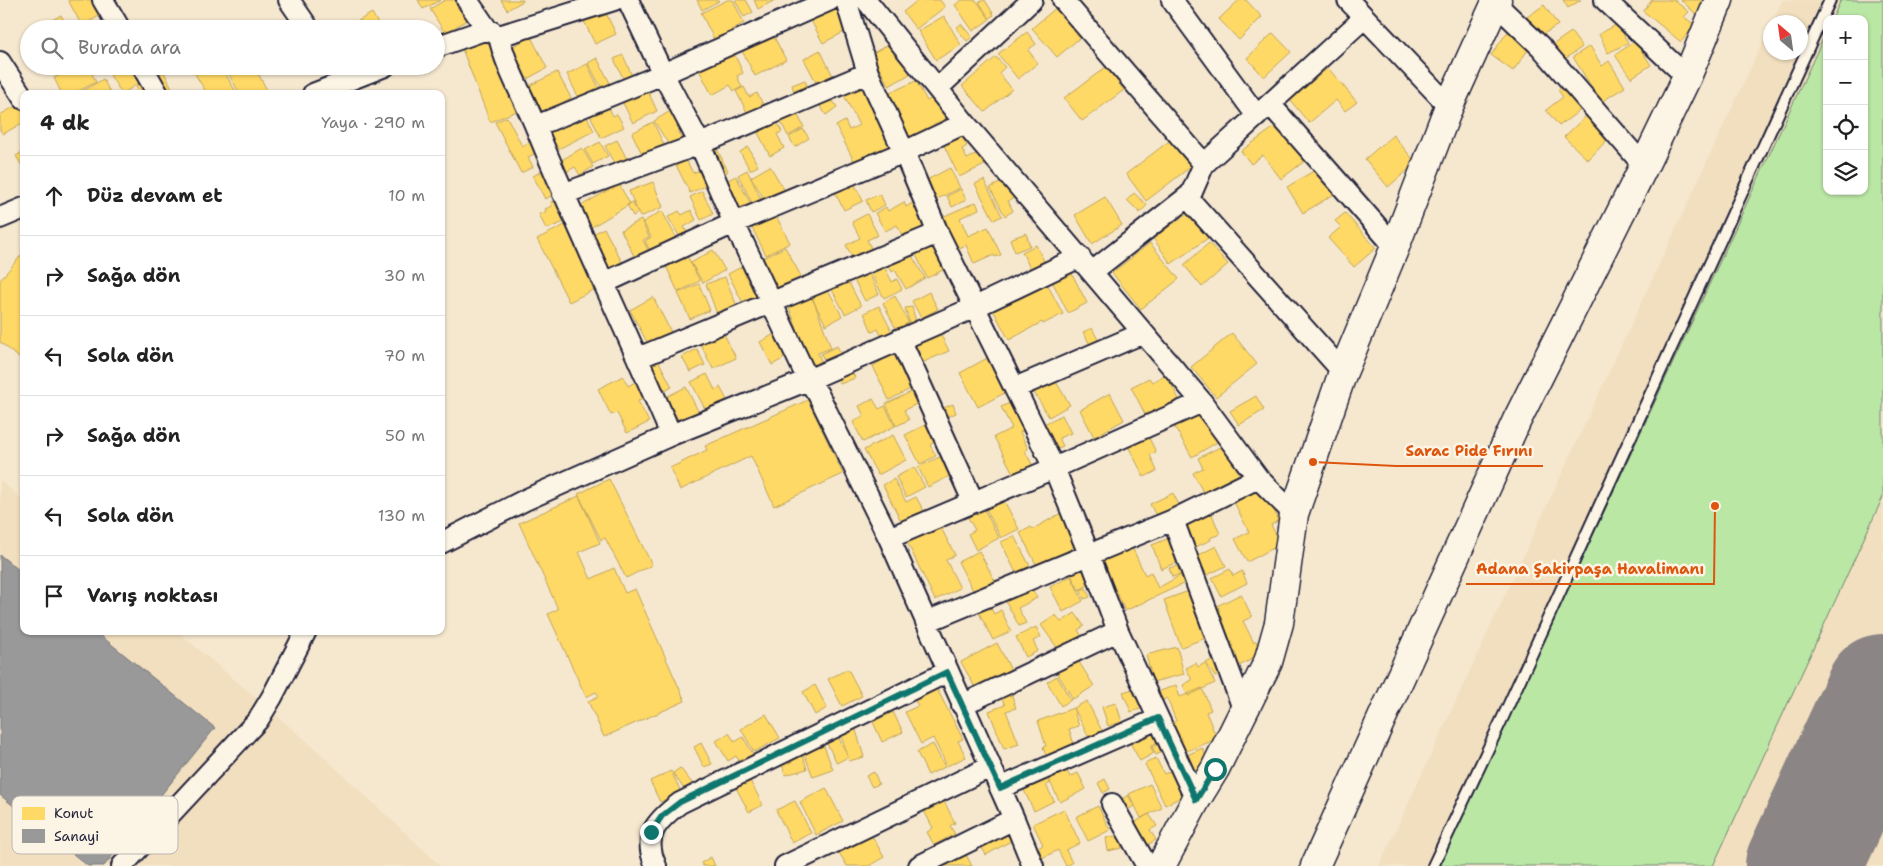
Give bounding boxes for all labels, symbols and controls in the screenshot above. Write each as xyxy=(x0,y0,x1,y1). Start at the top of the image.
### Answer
north arrow xyxy=(1763,15,1808,60)
map controls xyxy=(1823,15,1868,195)
button: + xyxy=(1823,15,1868,60)
search box xyxy=(20,20,445,75)
icon: search xyxy=(38,34,66,62)
text: Burada ara xyxy=(78,35,181,60)
button: − xyxy=(1823,60,1868,105)
button: locate xyxy=(1823,105,1868,150)
text: 4 dk xyxy=(40,109,90,137)
text: Yaya · 290 m xyxy=(321,112,425,133)
button: layers xyxy=(1823,150,1868,195)
icon: ahead xyxy=(40,182,68,210)
text: Düz devam et xyxy=(87,183,223,208)
text: 10 m xyxy=(388,185,425,206)
icon: right xyxy=(40,262,68,290)
text: Sağa dön xyxy=(87,263,180,288)
text: 30 m xyxy=(384,265,425,286)
icon: left xyxy=(40,342,68,370)
text: Sola dön xyxy=(87,343,174,368)
text: 70 m xyxy=(384,345,425,366)
icon: right xyxy=(40,422,68,450)
text: Sağa dön xyxy=(87,423,180,448)
text: 50 m xyxy=(385,425,425,446)
callout: Sarac Pide Fırını xyxy=(1396,436,1543,466)
text: Sarac Pide Fırını xyxy=(1405,441,1533,461)
icon: left xyxy=(40,502,68,530)
text: Sola dön xyxy=(87,503,174,528)
text: 130 m xyxy=(378,505,425,526)
callout: Adana Şakirpaşa Havalimanı xyxy=(1466,554,1714,584)
text: Adana Şakirpaşa Havalimanı xyxy=(1476,559,1704,579)
icon: arrive xyxy=(40,582,68,610)
text: Varış noktası xyxy=(87,583,218,608)
route start xyxy=(1204,758,1227,781)
legend xyxy=(12,796,178,854)
text: Konut xyxy=(54,804,93,822)
route end xyxy=(640,821,663,844)
text: Sanayi xyxy=(54,827,99,845)

